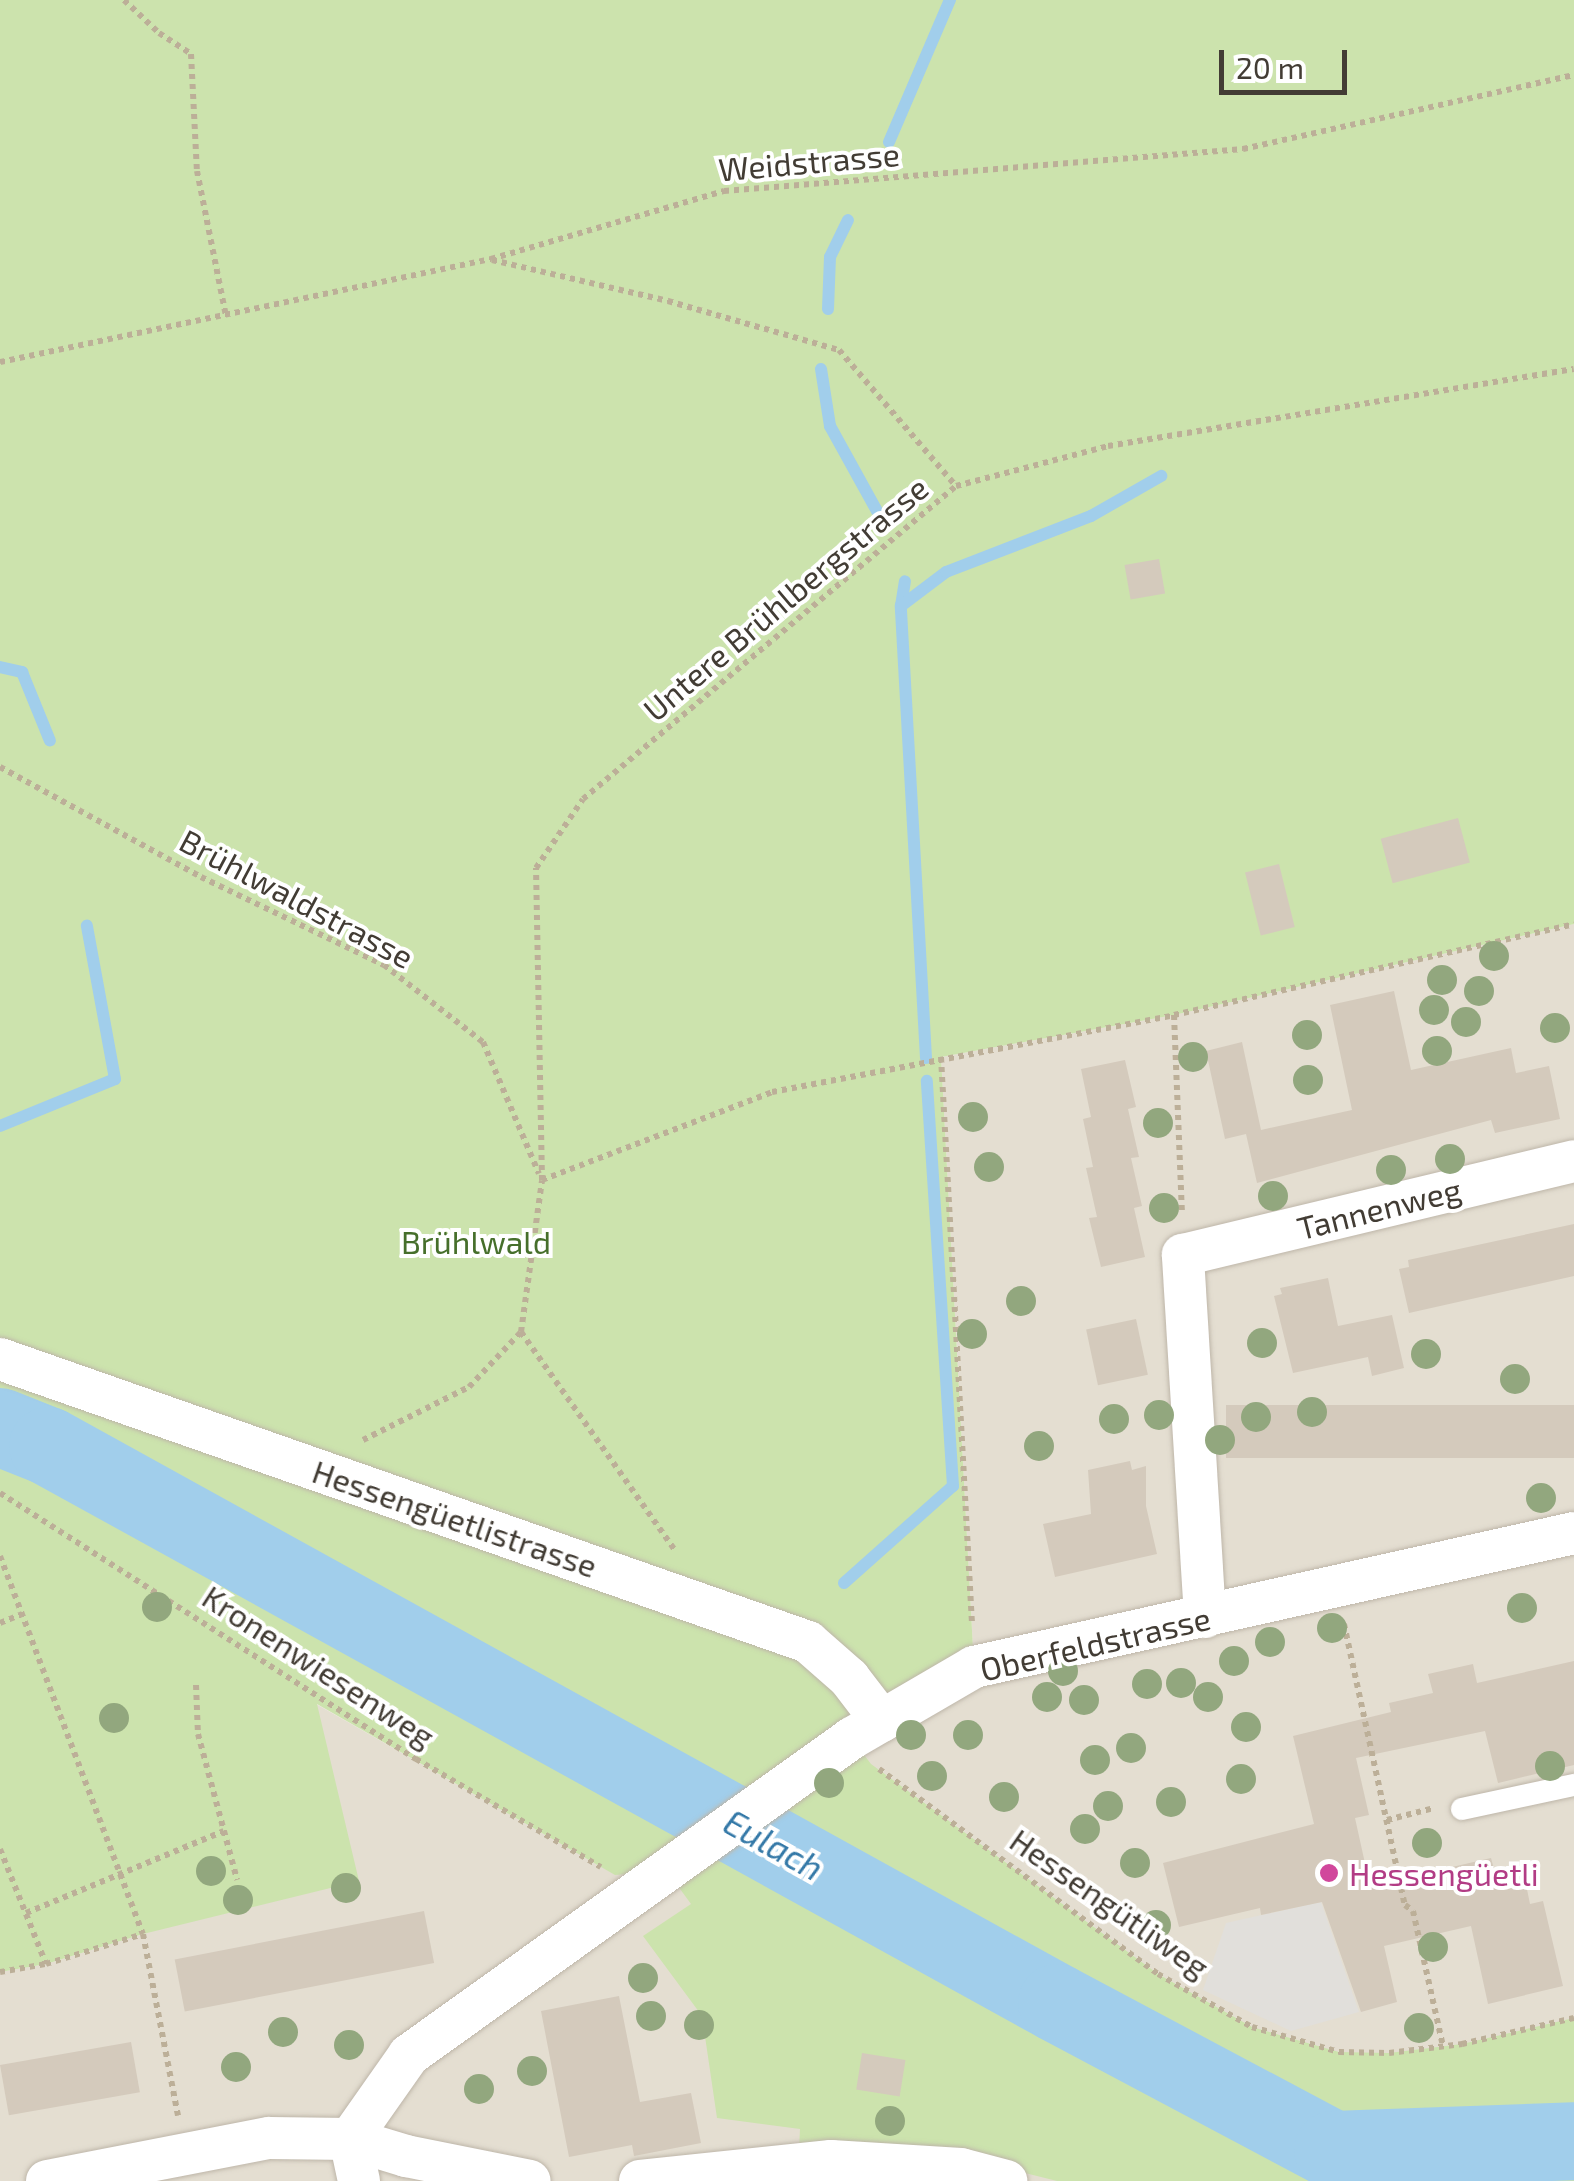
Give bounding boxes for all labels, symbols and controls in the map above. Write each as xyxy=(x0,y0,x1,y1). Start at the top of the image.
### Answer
scale bar xyxy=(1224,30,1352,92)
text: 20 m xyxy=(1236,49,1304,85)
street label: Weidstrasse xyxy=(717,134,901,188)
street label: Untere Brühlbergstrasse xyxy=(635,468,935,728)
street label: Brühlwaldstrasse xyxy=(174,820,420,976)
street label: Tannenweg xyxy=(1293,1169,1465,1247)
park label: Brühlwald xyxy=(401,1222,551,1260)
street label: Hessengüetlistrasse xyxy=(308,1451,602,1585)
street label: Kronenwiesenweg xyxy=(196,1577,442,1755)
street label: Oberfeldstrasse xyxy=(976,1598,1214,1688)
water label: Eulach xyxy=(717,1800,831,1888)
street label: Hessengütliweg xyxy=(1003,1820,1217,1986)
place label: Hessengüetli xyxy=(1349,1854,1539,1892)
marker: Hessengüetli xyxy=(1318,1862,1340,1884)

